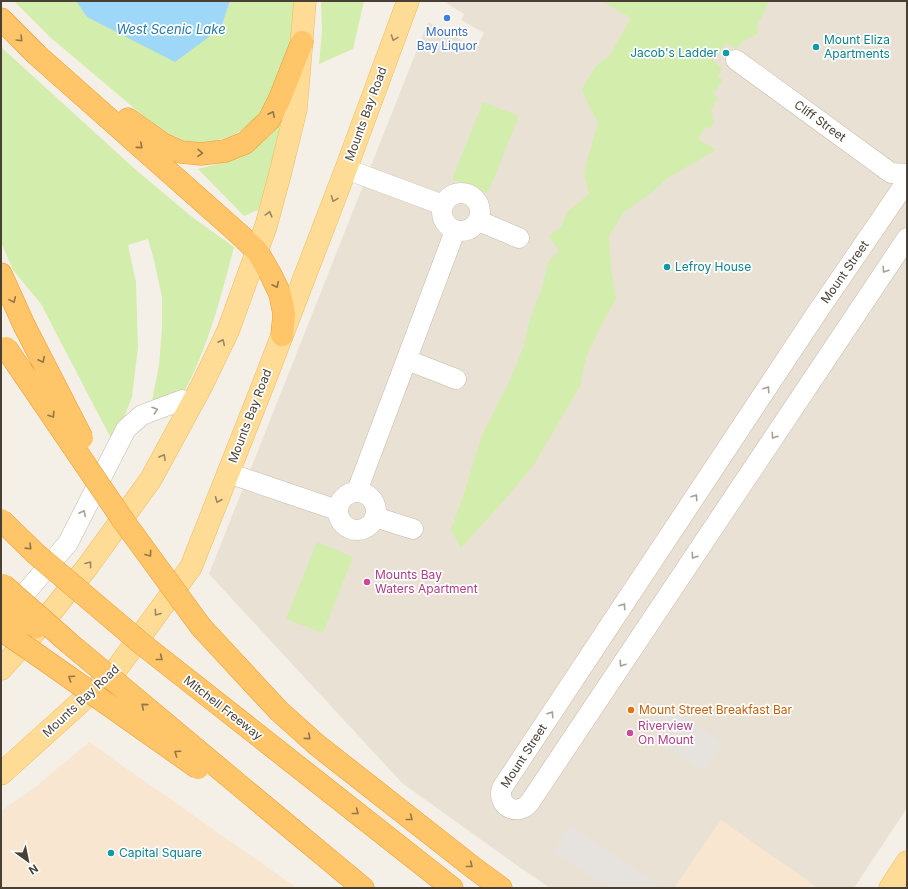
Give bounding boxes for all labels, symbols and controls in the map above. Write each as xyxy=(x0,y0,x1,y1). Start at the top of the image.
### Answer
marker: Mounts Bay Liquor xyxy=(442,13,452,23)
water label: West Scenic Lake xyxy=(116,21,226,37)
place label: Mounts Bay Liquor xyxy=(417,24,478,53)
place label: Mount Eliza Apartments xyxy=(824,32,890,61)
one-way arrow xyxy=(15,34,23,42)
one-way arrow xyxy=(391,34,399,41)
marker: Mount Eliza Apartments xyxy=(811,42,821,52)
place label: Jacob's Ladder xyxy=(630,45,718,60)
marker: Jacob's Ladder xyxy=(721,48,731,58)
street label: Mounts Bay Road xyxy=(342,65,390,163)
street label: Cliff Street xyxy=(792,97,849,144)
one-way arrow xyxy=(267,111,274,119)
one-way arrow xyxy=(135,141,142,148)
one-way arrow xyxy=(197,149,203,157)
one-way arrow xyxy=(331,195,339,202)
one-way arrow xyxy=(264,211,273,218)
street label: Mount Street xyxy=(817,237,872,306)
place label: Lefroy House xyxy=(675,259,751,274)
marker: Lefroy House xyxy=(662,262,672,272)
one-way arrow xyxy=(882,266,890,273)
one-way arrow xyxy=(271,281,279,289)
one-way arrow xyxy=(8,296,16,303)
one-way arrow xyxy=(217,339,225,346)
one-way arrow xyxy=(37,356,45,363)
street label: Mounts Bay Road xyxy=(225,367,274,465)
one-way arrow xyxy=(762,386,770,393)
one-way arrow xyxy=(152,406,159,415)
one-way arrow xyxy=(47,410,54,417)
one-way arrow xyxy=(771,432,779,439)
one-way arrow xyxy=(158,454,165,462)
one-way arrow xyxy=(690,494,698,501)
one-way arrow xyxy=(214,496,222,503)
one-way arrow xyxy=(79,510,86,518)
one-way arrow xyxy=(24,542,32,550)
one-way arrow xyxy=(144,550,151,557)
one-way arrow xyxy=(691,552,699,559)
one-way arrow xyxy=(84,562,91,569)
place label: Mounts Bay Waters Apartment xyxy=(375,567,478,596)
marker: Mounts Bay Waters Apartment xyxy=(362,577,372,587)
one-way arrow xyxy=(618,603,625,610)
one-way arrow xyxy=(155,609,162,616)
one-way arrow xyxy=(156,654,163,661)
one-way arrow xyxy=(619,660,627,667)
street label: Mounts Bay Road xyxy=(39,661,122,740)
street label: Mitchell Freeway xyxy=(181,672,266,743)
one-way arrow xyxy=(68,675,75,683)
place label: Mount Street Breakfast Bar xyxy=(639,702,793,717)
one-way arrow xyxy=(141,703,148,710)
marker: Mount Street Breakfast Bar xyxy=(626,705,636,715)
one-way arrow xyxy=(547,711,554,718)
place label: Riverview On Mount xyxy=(638,718,694,747)
street label: Mount Street xyxy=(497,721,550,791)
marker: Riverview On Mount xyxy=(625,728,635,738)
one-way arrow xyxy=(303,732,311,739)
one-way arrow xyxy=(175,751,182,758)
one-way arrow xyxy=(352,808,359,815)
one-way arrow xyxy=(405,813,412,820)
north arrow xyxy=(8,841,48,881)
place label: Capital Square xyxy=(119,845,202,860)
marker: Capital Square xyxy=(106,848,116,858)
one-way arrow xyxy=(465,860,472,867)
text: N xyxy=(26,861,41,878)

